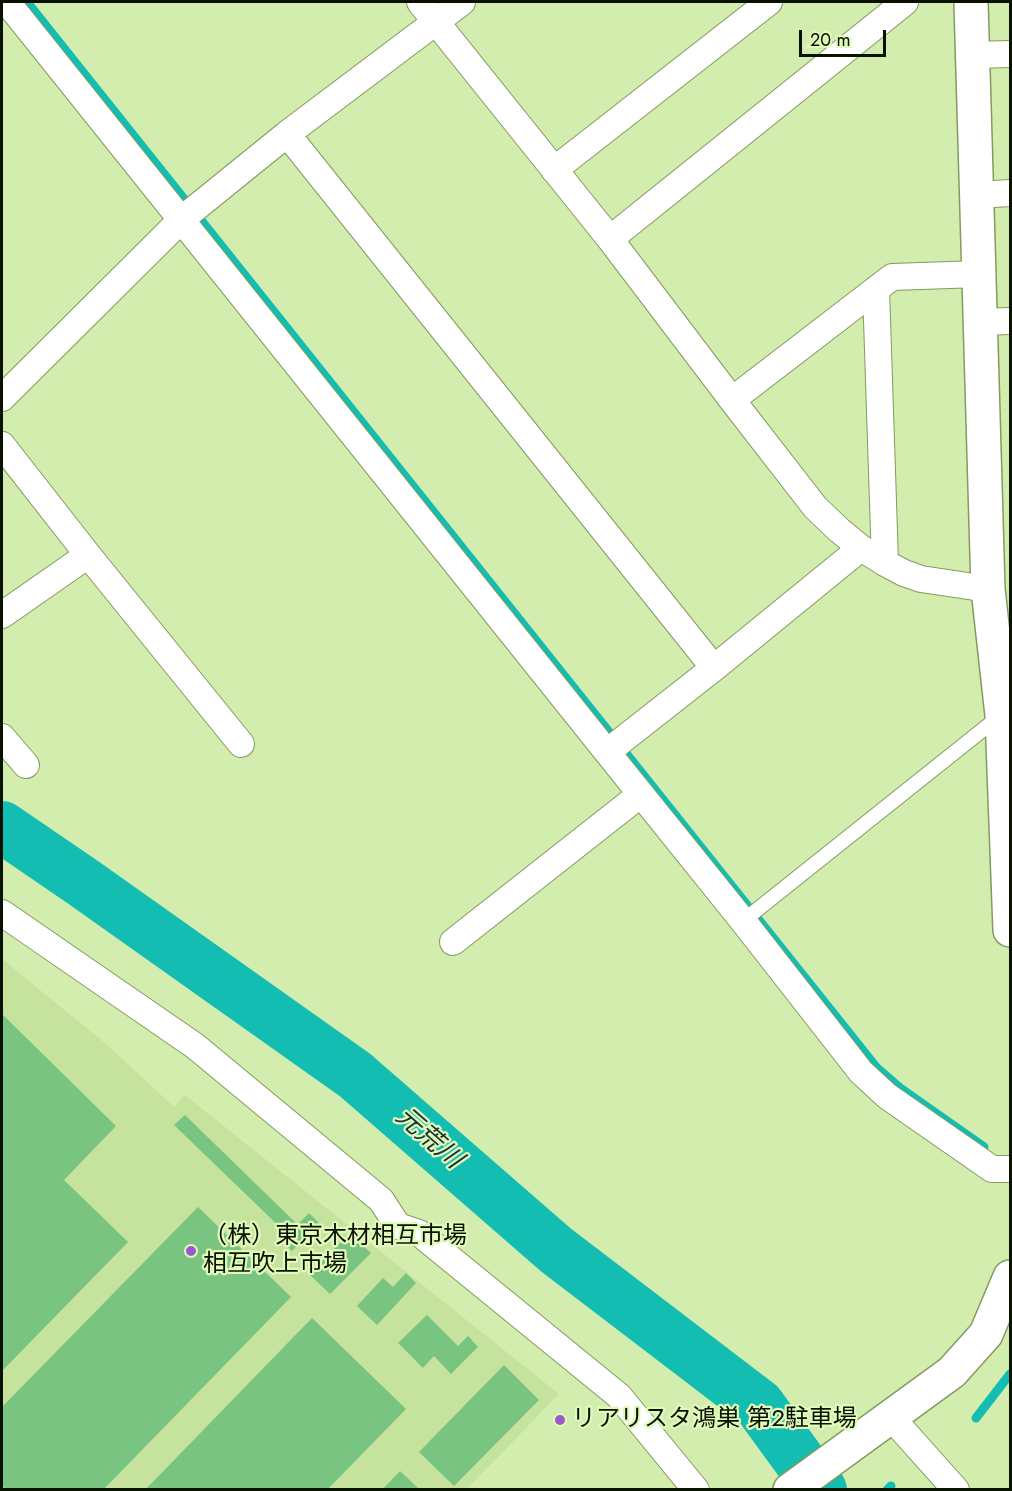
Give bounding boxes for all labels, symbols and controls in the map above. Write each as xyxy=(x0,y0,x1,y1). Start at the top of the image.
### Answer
scale bar xyxy=(802,18,889,56)
text: 20 m xyxy=(810,27,850,53)
water label: 元荒川 xyxy=(388,1102,468,1176)
place label: （株）東京木材相互市場 相互吹上市場 xyxy=(203,1223,467,1279)
marker: （株）東京木材相互市場 相互吹上市場 xyxy=(184,1244,198,1258)
place label: リアリスタ鴻巣 第2駐車場 xyxy=(572,1406,857,1434)
marker: リアリスタ鴻巣 第2駐車場 xyxy=(553,1413,567,1427)

